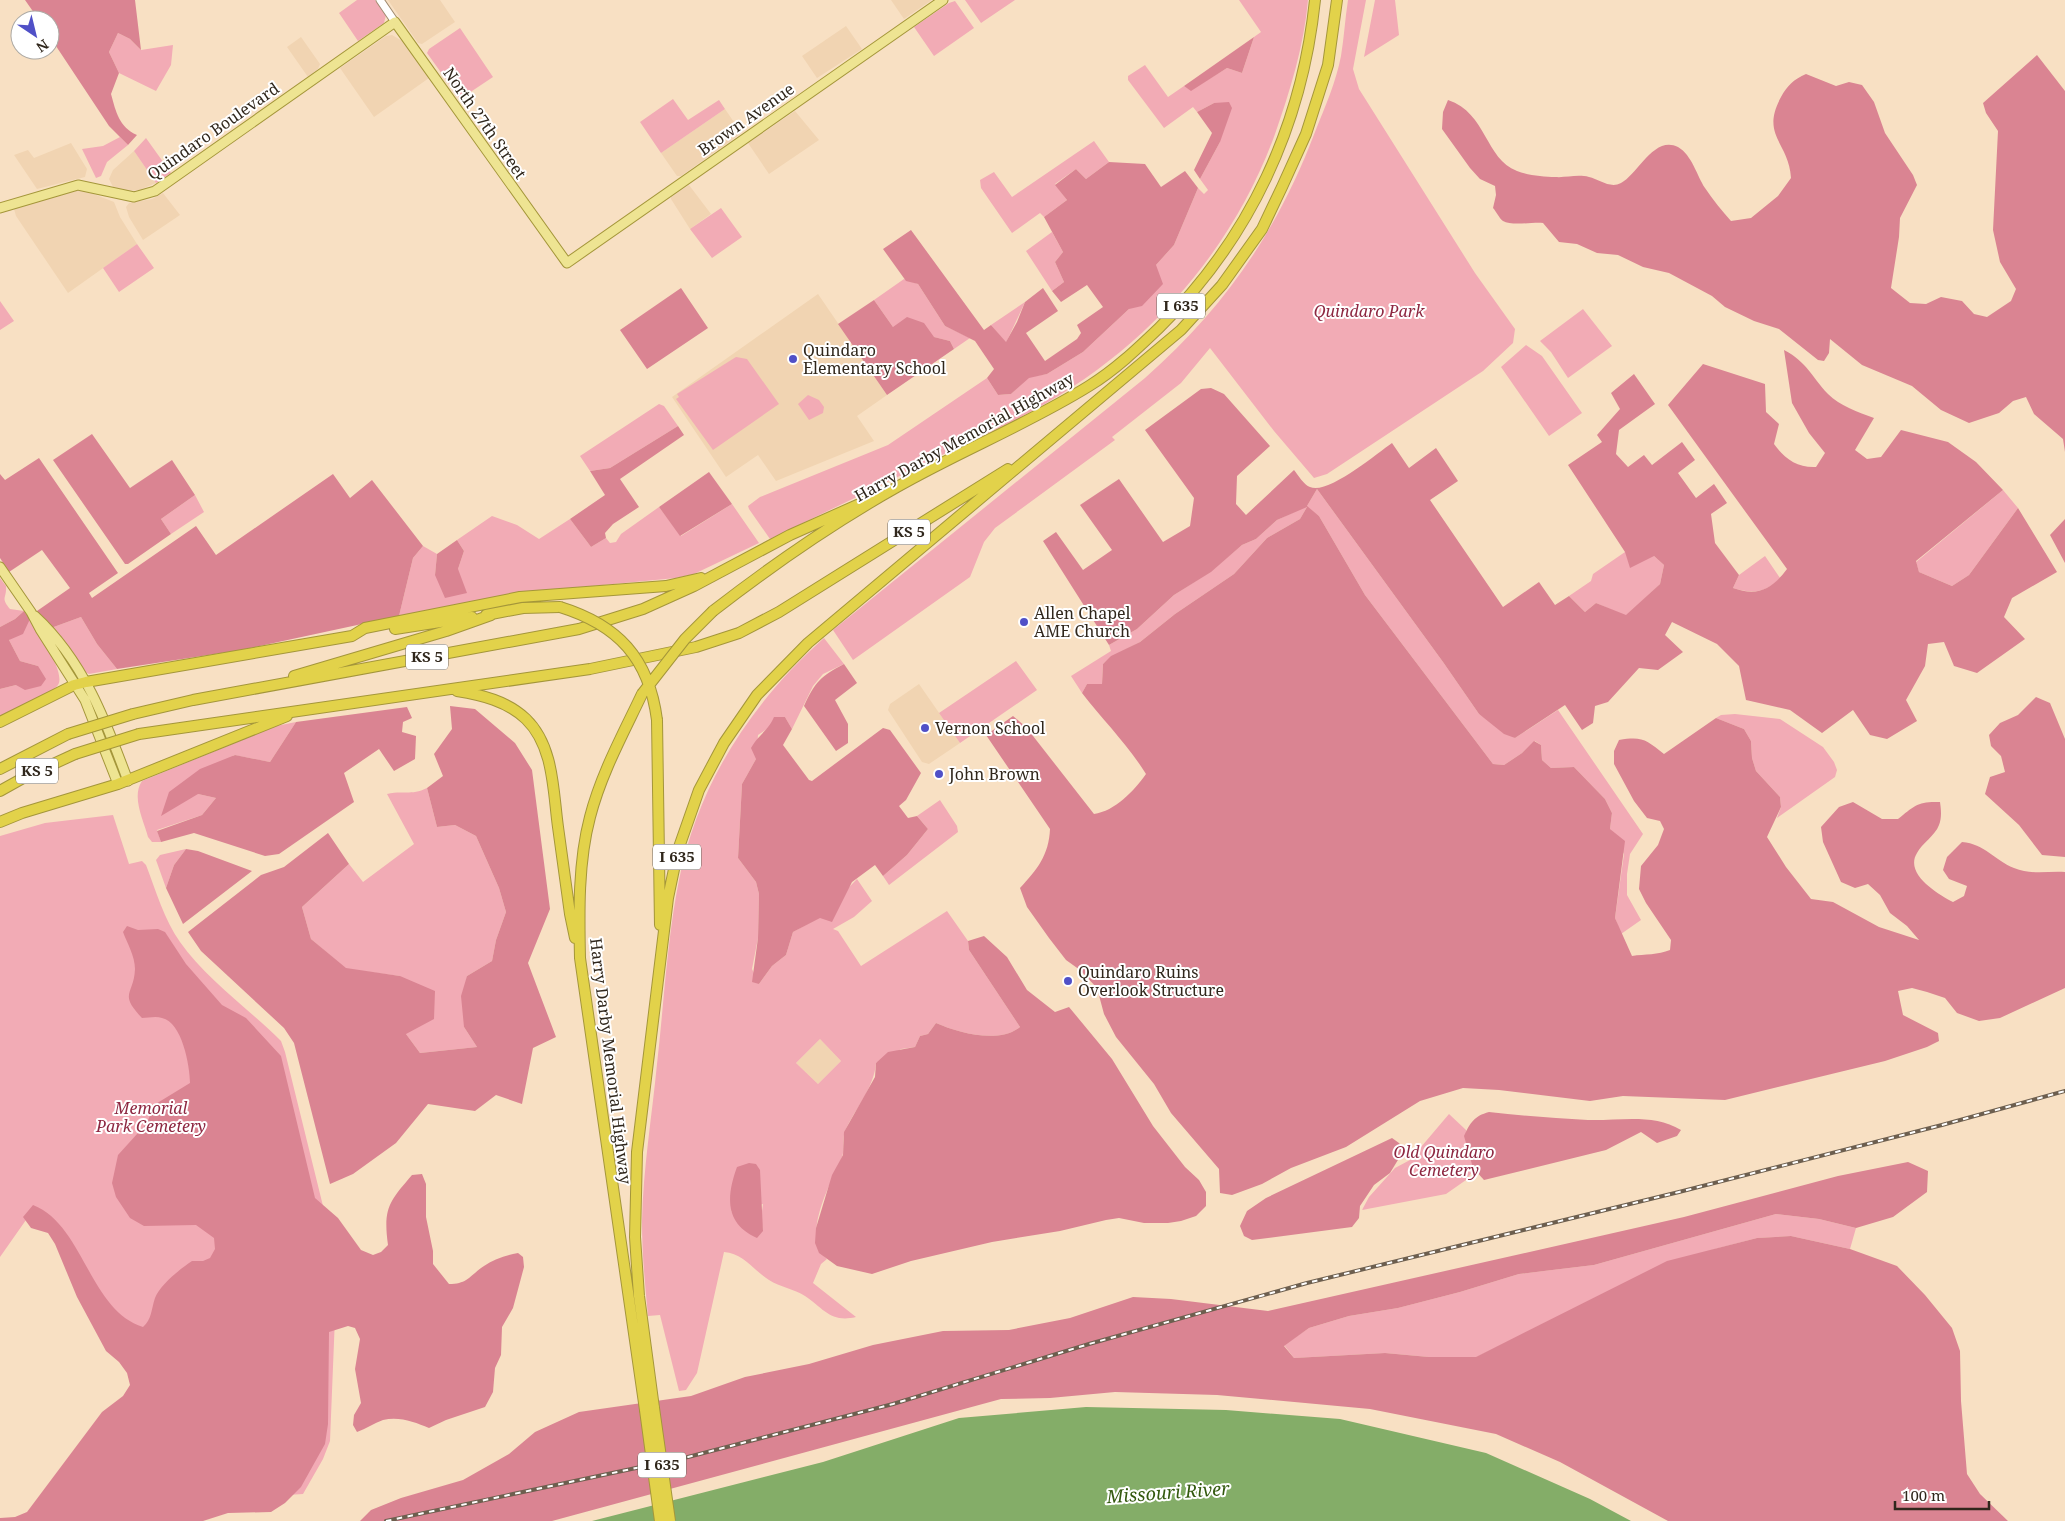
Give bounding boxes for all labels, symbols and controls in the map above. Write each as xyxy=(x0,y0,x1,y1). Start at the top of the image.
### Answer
north arrow xyxy=(10,10,60,60)
text: N xyxy=(33,35,53,57)
street label: North 27th Street xyxy=(438,63,532,183)
street label: Quindaro Boulevard xyxy=(143,77,283,185)
street label: Brown Avenue xyxy=(694,78,798,160)
road number: I 635 xyxy=(1157,294,1205,318)
park label: Quindaro Park xyxy=(1314,300,1425,322)
place label: Quindaro Elementary School xyxy=(803,339,946,379)
marker: Quindaro Elementary School xyxy=(787,353,799,365)
street label: Harry Darby Memorial Highway xyxy=(850,367,1078,507)
road number: KS 5 xyxy=(888,520,930,544)
place label: Allen Chapel AME Church xyxy=(1034,602,1131,642)
marker: Allen Chapel AME Church xyxy=(1018,616,1030,628)
road number: KS 5 xyxy=(406,644,448,670)
place label: Vernon School xyxy=(935,717,1045,739)
marker: Vernon School xyxy=(919,722,931,734)
road number: KS 5 xyxy=(16,758,58,784)
place label: John Brown xyxy=(948,763,1040,785)
marker: John Brown xyxy=(933,768,945,780)
road number: I 635 xyxy=(653,844,701,870)
street label: Harry Darby Memorial Highway xyxy=(585,937,637,1186)
place label: Quindaro Ruins Overlook Structure xyxy=(1078,961,1224,1001)
marker: Quindaro Ruins Overlook Structure xyxy=(1062,975,1074,987)
park label: Memorial Park Cemetery xyxy=(95,1097,206,1137)
park label: Old Quindaro Cemetery xyxy=(1394,1141,1494,1181)
road number: I 635 xyxy=(638,1452,686,1478)
water label: Missouri River xyxy=(1105,1476,1231,1508)
scale bar xyxy=(1895,1478,1989,1510)
text: 100 m xyxy=(1902,1485,1945,1505)

